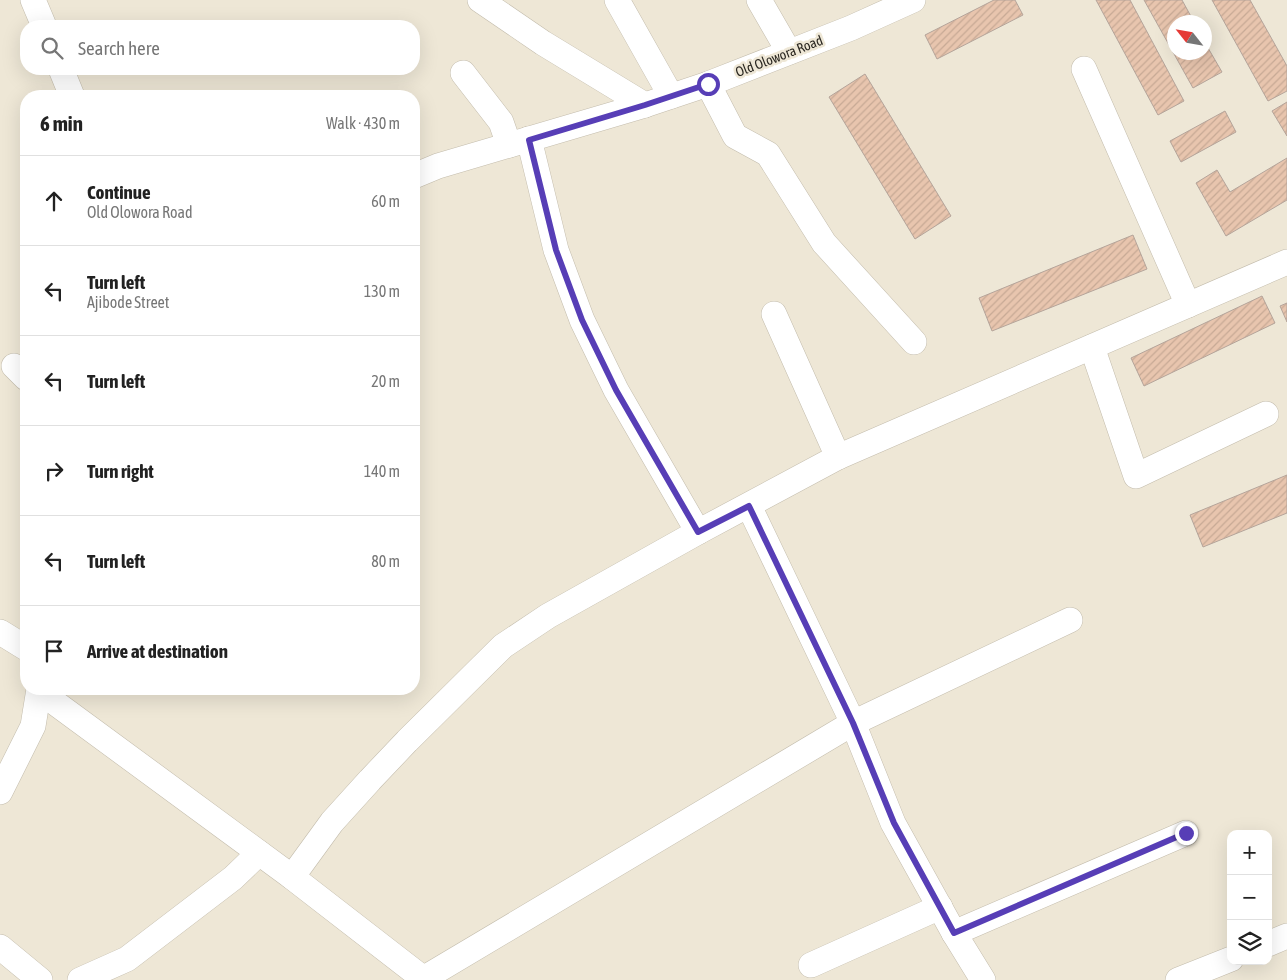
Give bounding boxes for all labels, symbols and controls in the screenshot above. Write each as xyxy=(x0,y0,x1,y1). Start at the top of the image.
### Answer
north arrow xyxy=(1167,15,1212,60)
search box xyxy=(20,20,420,75)
street label: Old Olowora Road xyxy=(733,32,825,80)
icon: search xyxy=(38,34,66,62)
text: Search here xyxy=(78,37,160,59)
route start xyxy=(697,73,720,96)
text: 6 min xyxy=(40,111,83,135)
text: Walk · 430 m xyxy=(326,114,400,132)
text: Continue xyxy=(87,181,151,203)
icon: ahead xyxy=(40,187,68,215)
text: 60 m xyxy=(371,192,400,210)
text: Old Olowora Road xyxy=(87,203,192,221)
text: Turn left xyxy=(87,271,145,293)
icon: left xyxy=(40,277,68,305)
text: 130 m xyxy=(364,282,400,300)
text: Ajibode Street xyxy=(87,293,169,311)
icon: left xyxy=(40,367,68,395)
text: Turn left xyxy=(87,370,145,392)
text: 20 m xyxy=(371,372,400,390)
icon: right xyxy=(40,457,68,485)
text: Turn right xyxy=(87,460,154,482)
text: 140 m xyxy=(364,462,400,480)
icon: left xyxy=(40,547,68,575)
text: Turn left xyxy=(87,550,145,572)
text: 80 m xyxy=(371,552,400,570)
icon: arrive xyxy=(40,637,68,665)
text: Arrive at destination xyxy=(87,640,228,662)
route end xyxy=(1175,822,1198,845)
map controls xyxy=(1227,830,1272,965)
button: + xyxy=(1227,830,1272,875)
button: − xyxy=(1227,875,1272,920)
button: layers xyxy=(1227,920,1272,965)

